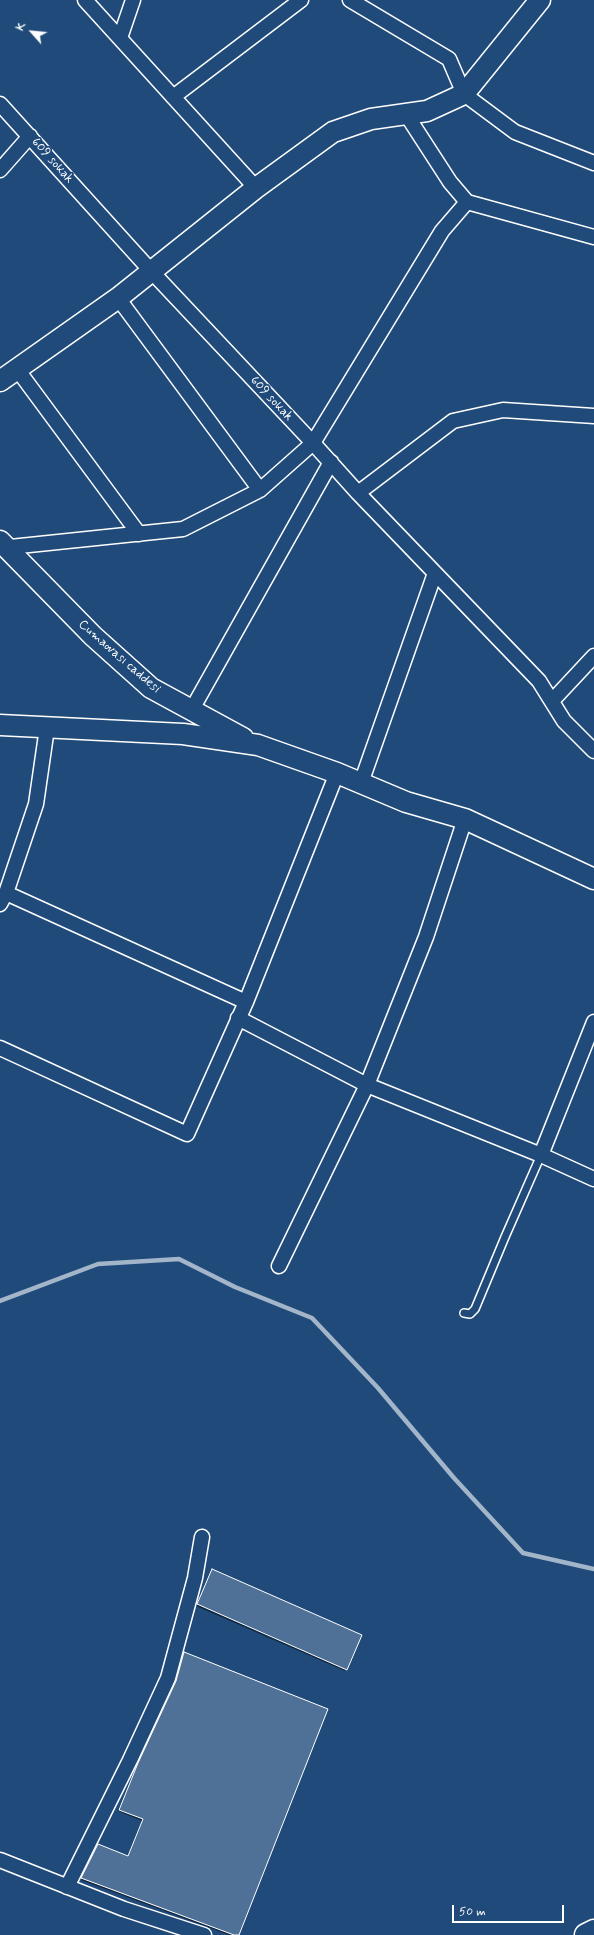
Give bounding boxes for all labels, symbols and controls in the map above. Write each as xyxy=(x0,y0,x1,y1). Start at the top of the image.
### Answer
north arrow xyxy=(12,12,52,52)
text: K xyxy=(13,20,29,33)
street label: 609 sokak xyxy=(28,135,76,187)
street label: 609 sokak xyxy=(246,373,296,425)
street label: Cumaovası caddesi xyxy=(75,617,163,697)
scale bar xyxy=(454,1897,566,1923)
text: 50 m xyxy=(459,1904,486,1920)

